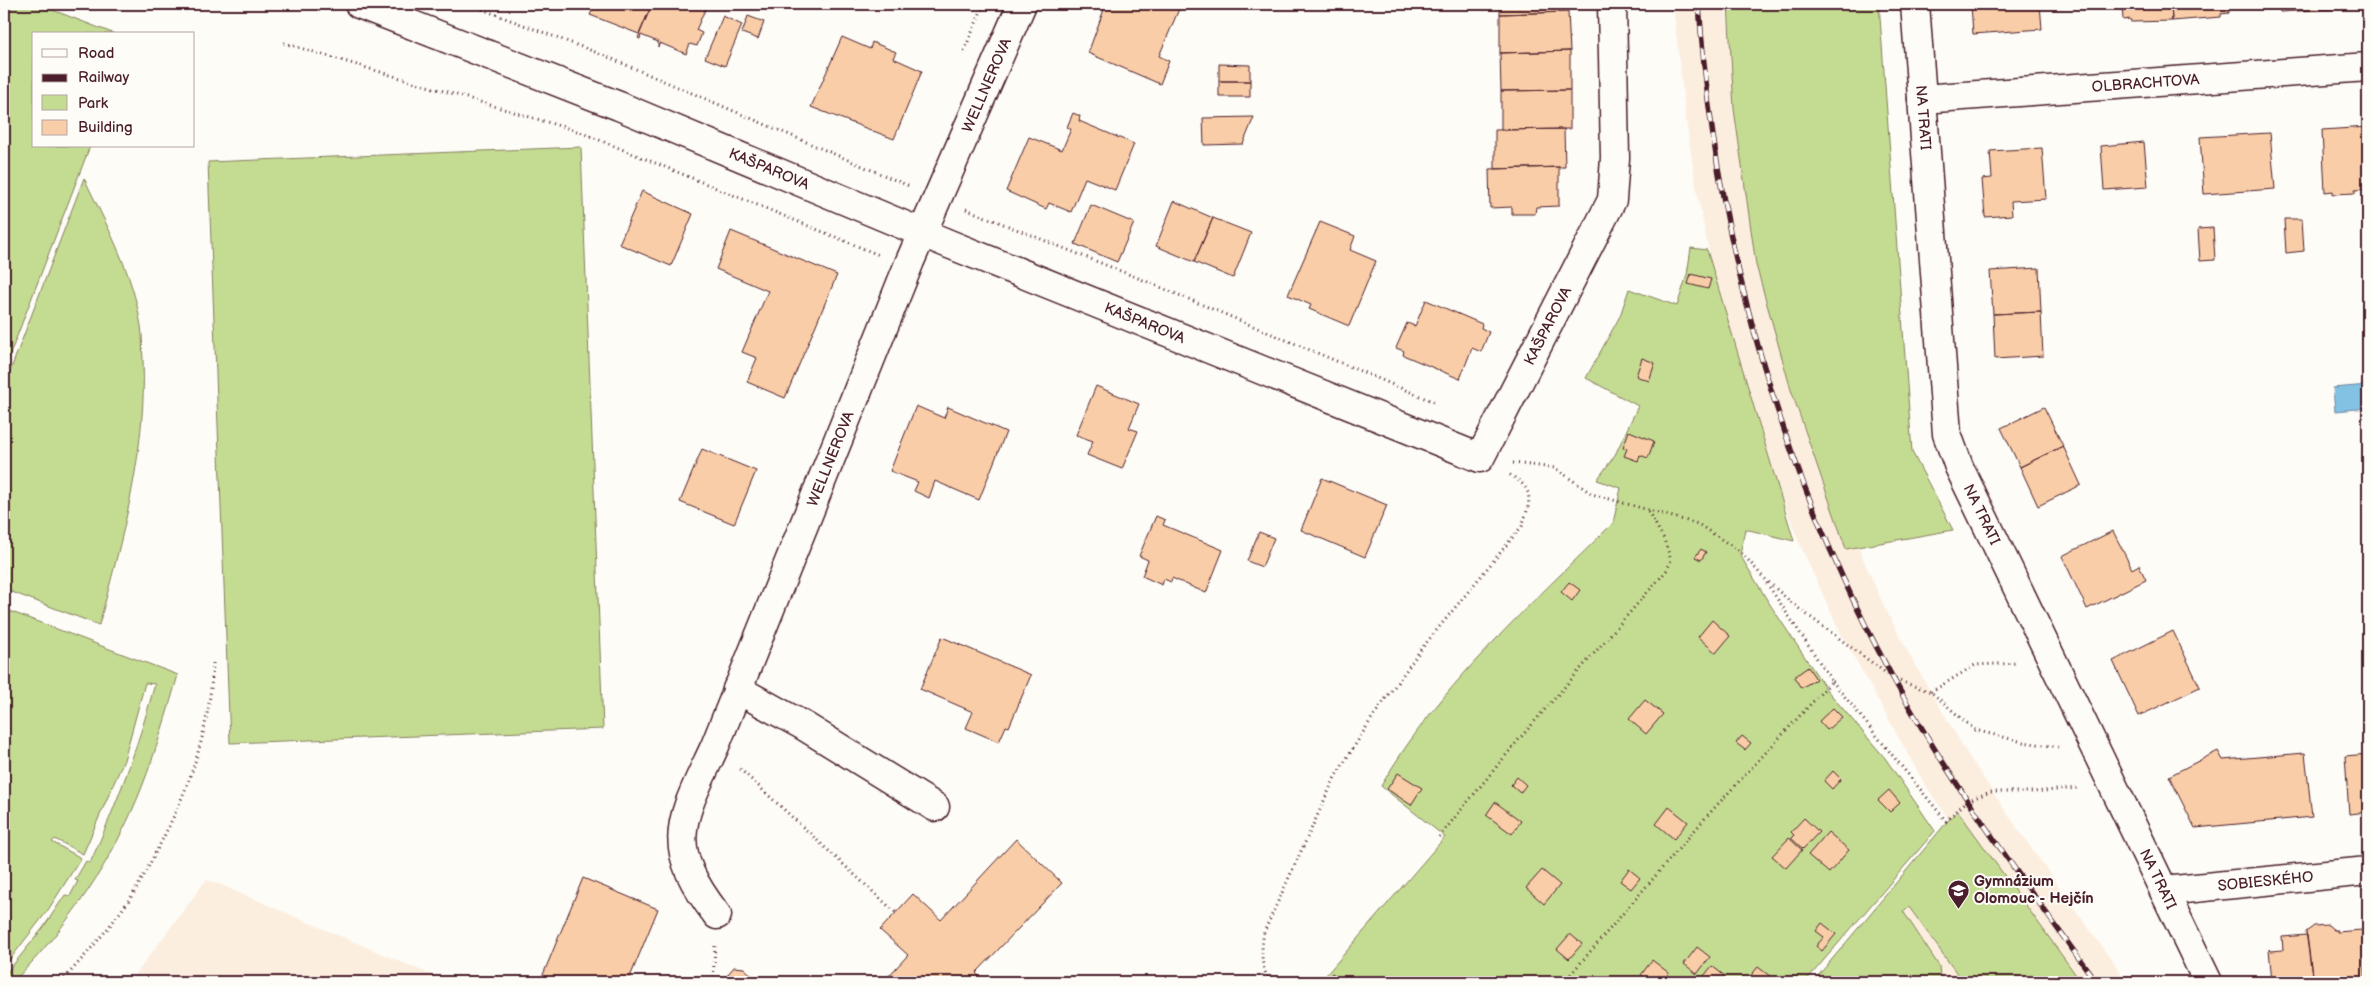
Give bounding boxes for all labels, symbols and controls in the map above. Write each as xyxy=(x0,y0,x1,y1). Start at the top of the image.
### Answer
legend xyxy=(32,32,195,148)
street label: WELLNEROVA xyxy=(958,34,1016,135)
text: Road xyxy=(78,44,114,63)
text: Railway xyxy=(78,68,129,87)
street label: OLBRACHTOVA xyxy=(2091,70,2201,96)
street label: NA TRATI xyxy=(1912,85,1935,151)
text: Park xyxy=(78,94,109,113)
text: Building xyxy=(78,118,133,137)
street label: KAŠPAROVA xyxy=(726,144,813,194)
street label: KAŠPAROVA xyxy=(1520,283,1576,368)
street label: KAŠPAROVA xyxy=(1102,298,1189,348)
street label: WELLNEROVA xyxy=(803,408,858,509)
street label: NA TRATI xyxy=(1959,481,2005,548)
street label: NA TRATI xyxy=(2136,846,2181,913)
street label: SOBIESKÉHO xyxy=(2217,867,2314,895)
place label: Gymnázium Olomouc - Hejčín xyxy=(1974,872,2094,908)
school or university icon: Gymnázium Olomouc - Hejčín xyxy=(1946,878,1970,909)

